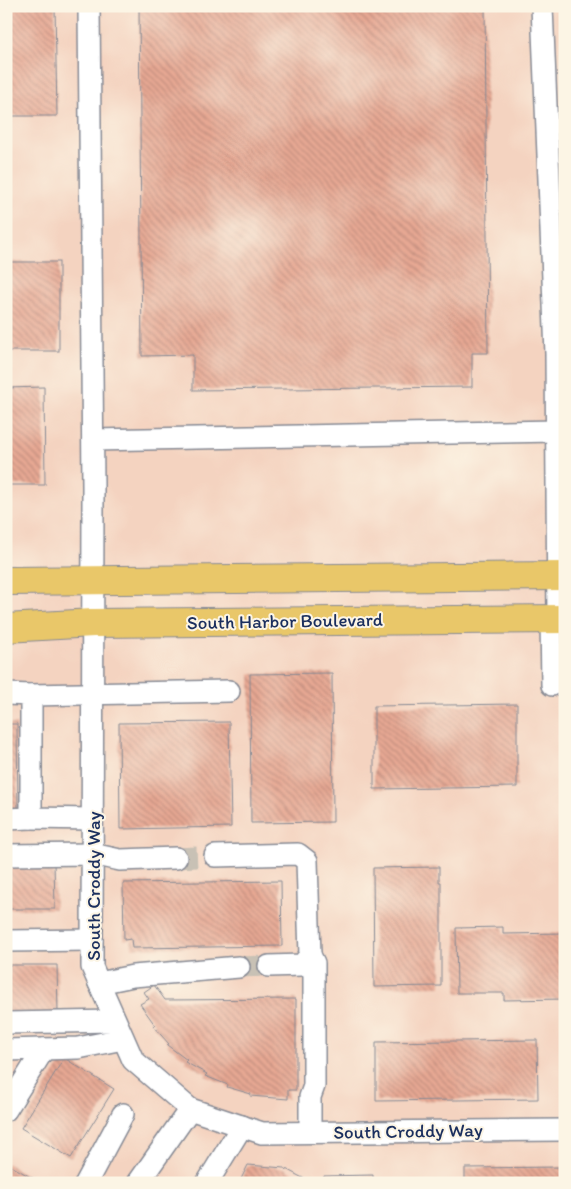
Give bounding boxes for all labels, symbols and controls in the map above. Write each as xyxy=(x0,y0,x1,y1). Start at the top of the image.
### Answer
street label: South Harbor Boulevard xyxy=(187,608,384,634)
street label: South Croddy Way xyxy=(82,811,105,961)
street label: South Croddy Way xyxy=(333,1118,483,1144)

